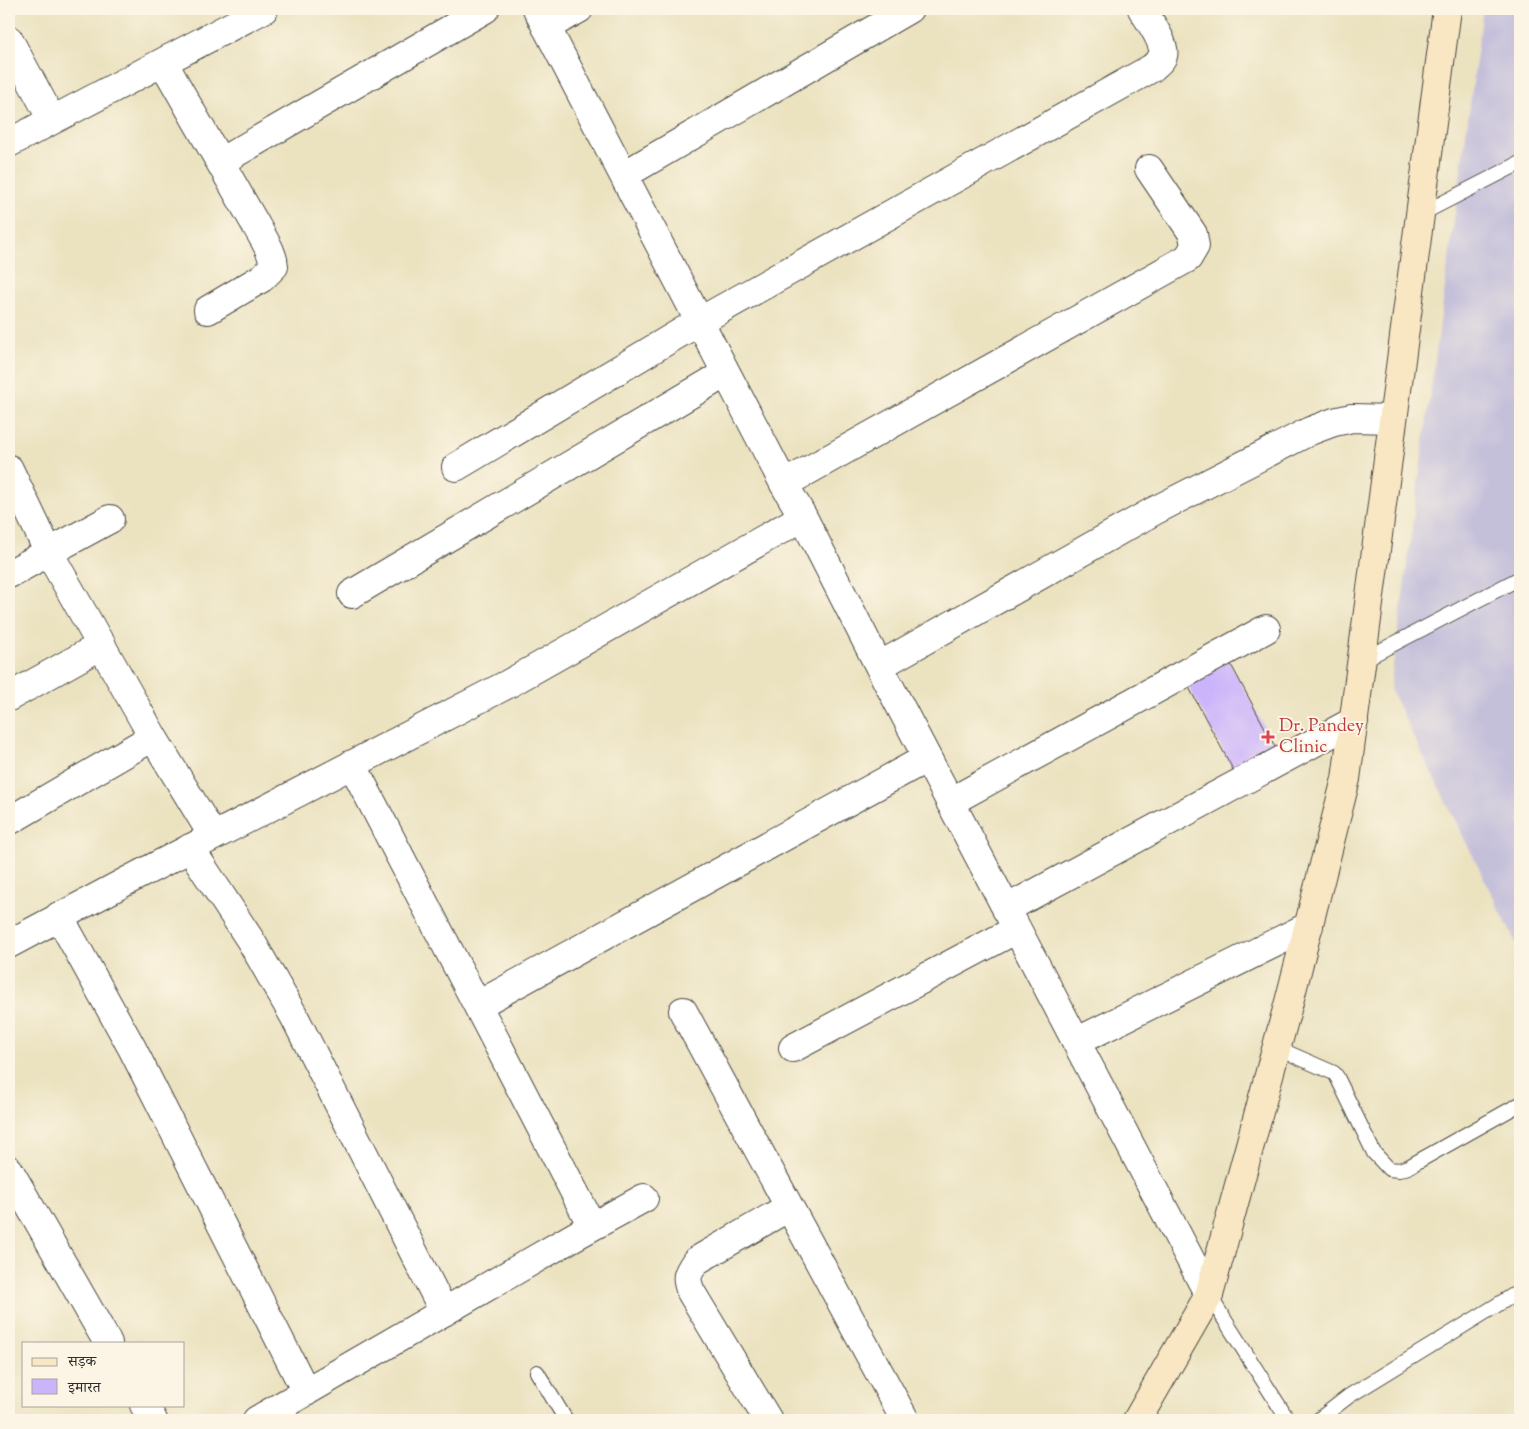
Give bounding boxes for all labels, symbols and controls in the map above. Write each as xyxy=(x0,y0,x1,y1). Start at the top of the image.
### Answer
place label: Dr. Pandey Clinic xyxy=(1279,714,1364,761)
marker: Dr. Pandey Clinic xyxy=(1261,730,1275,744)
legend xyxy=(22,1342,185,1406)
text: सड़क xyxy=(67,1352,97,1373)
text: इमारत xyxy=(67,1378,102,1399)

